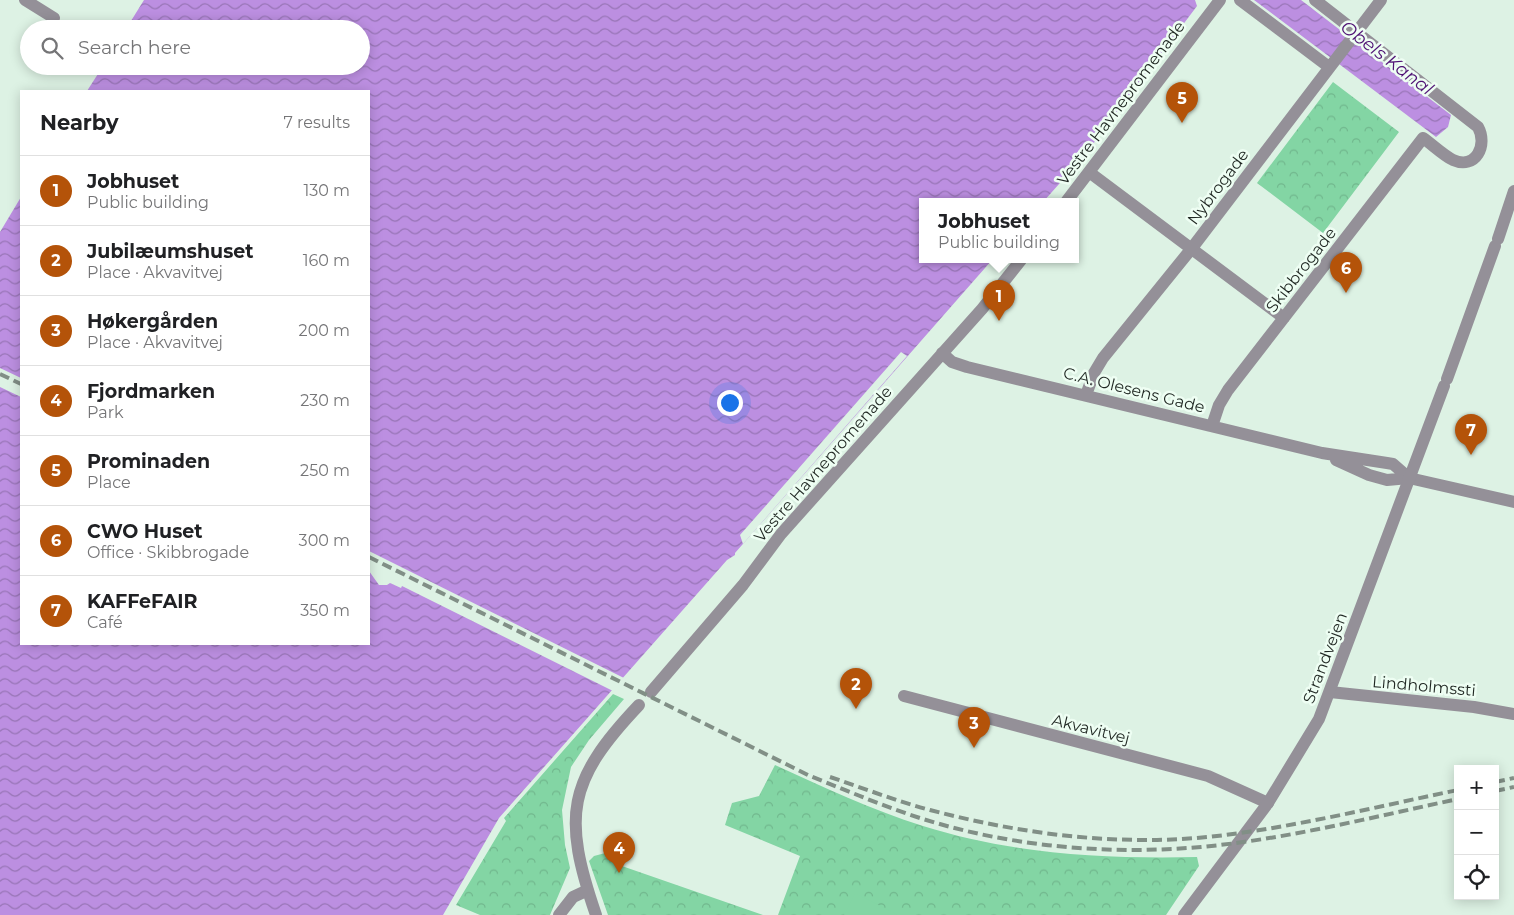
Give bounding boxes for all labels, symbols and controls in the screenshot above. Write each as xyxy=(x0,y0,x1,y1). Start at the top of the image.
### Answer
water label: Obels Kanal xyxy=(1336,16,1438,100)
street label: Vestre Havnepromenade xyxy=(1053,17,1189,189)
search box xyxy=(20,20,370,75)
icon: search xyxy=(38,34,66,62)
text: Search here xyxy=(78,36,191,59)
pin: 5 xyxy=(1166,82,1198,123)
text: Nearby xyxy=(40,110,119,135)
text: 7 results xyxy=(283,113,350,132)
street label: Nybrogade xyxy=(1183,145,1253,229)
text: Jobhuset xyxy=(87,170,179,193)
text: 1 xyxy=(53,181,59,200)
text: 130 m xyxy=(303,181,350,200)
text: Public building xyxy=(87,193,209,212)
popup xyxy=(919,198,1079,263)
text: Jobhuset xyxy=(938,210,1030,233)
street label: Skibbrogade xyxy=(1262,224,1340,316)
text: Public building xyxy=(938,233,1060,252)
text: Jubilæumshuset xyxy=(87,240,253,263)
text: 2 xyxy=(51,251,61,270)
text: 160 m xyxy=(303,251,350,270)
pin: 6 xyxy=(1330,252,1362,293)
text: Place · Akvavitvej xyxy=(87,263,223,282)
pin: 1 xyxy=(983,280,1015,321)
text: Høkergården xyxy=(87,310,218,333)
text: 3 xyxy=(51,321,61,340)
text: 200 m xyxy=(299,321,350,340)
text: Place · Akvavitvej xyxy=(87,333,223,352)
street label: C.A. Olesens Gade xyxy=(1061,363,1207,417)
text: Fjordmarken xyxy=(87,380,215,403)
street label: Vestre Havnepromenade xyxy=(750,382,896,546)
your location xyxy=(717,390,743,416)
text: 4 xyxy=(50,391,62,410)
text: 230 m xyxy=(300,391,350,410)
text: Park xyxy=(87,403,124,422)
pin: 7 xyxy=(1455,414,1487,455)
text: Prominaden xyxy=(87,450,210,473)
text: 5 xyxy=(51,461,61,480)
text: 250 m xyxy=(300,461,350,480)
text: Place xyxy=(87,473,131,492)
text: CWO Huset xyxy=(87,520,203,543)
text: 6 xyxy=(51,531,61,550)
text: 300 m xyxy=(299,531,350,550)
text: Office · Skibbrogade xyxy=(87,543,249,562)
text: KAFFeFAIR xyxy=(87,590,197,613)
text: 7 xyxy=(51,601,61,620)
text: 350 m xyxy=(300,601,350,620)
street label: Strandvejen xyxy=(1299,610,1351,706)
text: Café xyxy=(87,613,123,632)
pin: 2 xyxy=(840,668,872,709)
street label: Lindholmssti xyxy=(1371,672,1477,700)
pin: 3 xyxy=(958,707,990,748)
street label: Akvavitvej xyxy=(1050,710,1132,748)
map controls xyxy=(1454,765,1499,900)
button: + xyxy=(1454,765,1499,810)
button: − xyxy=(1454,810,1499,855)
pin: 4 xyxy=(603,832,635,873)
button: locate xyxy=(1454,855,1499,900)

